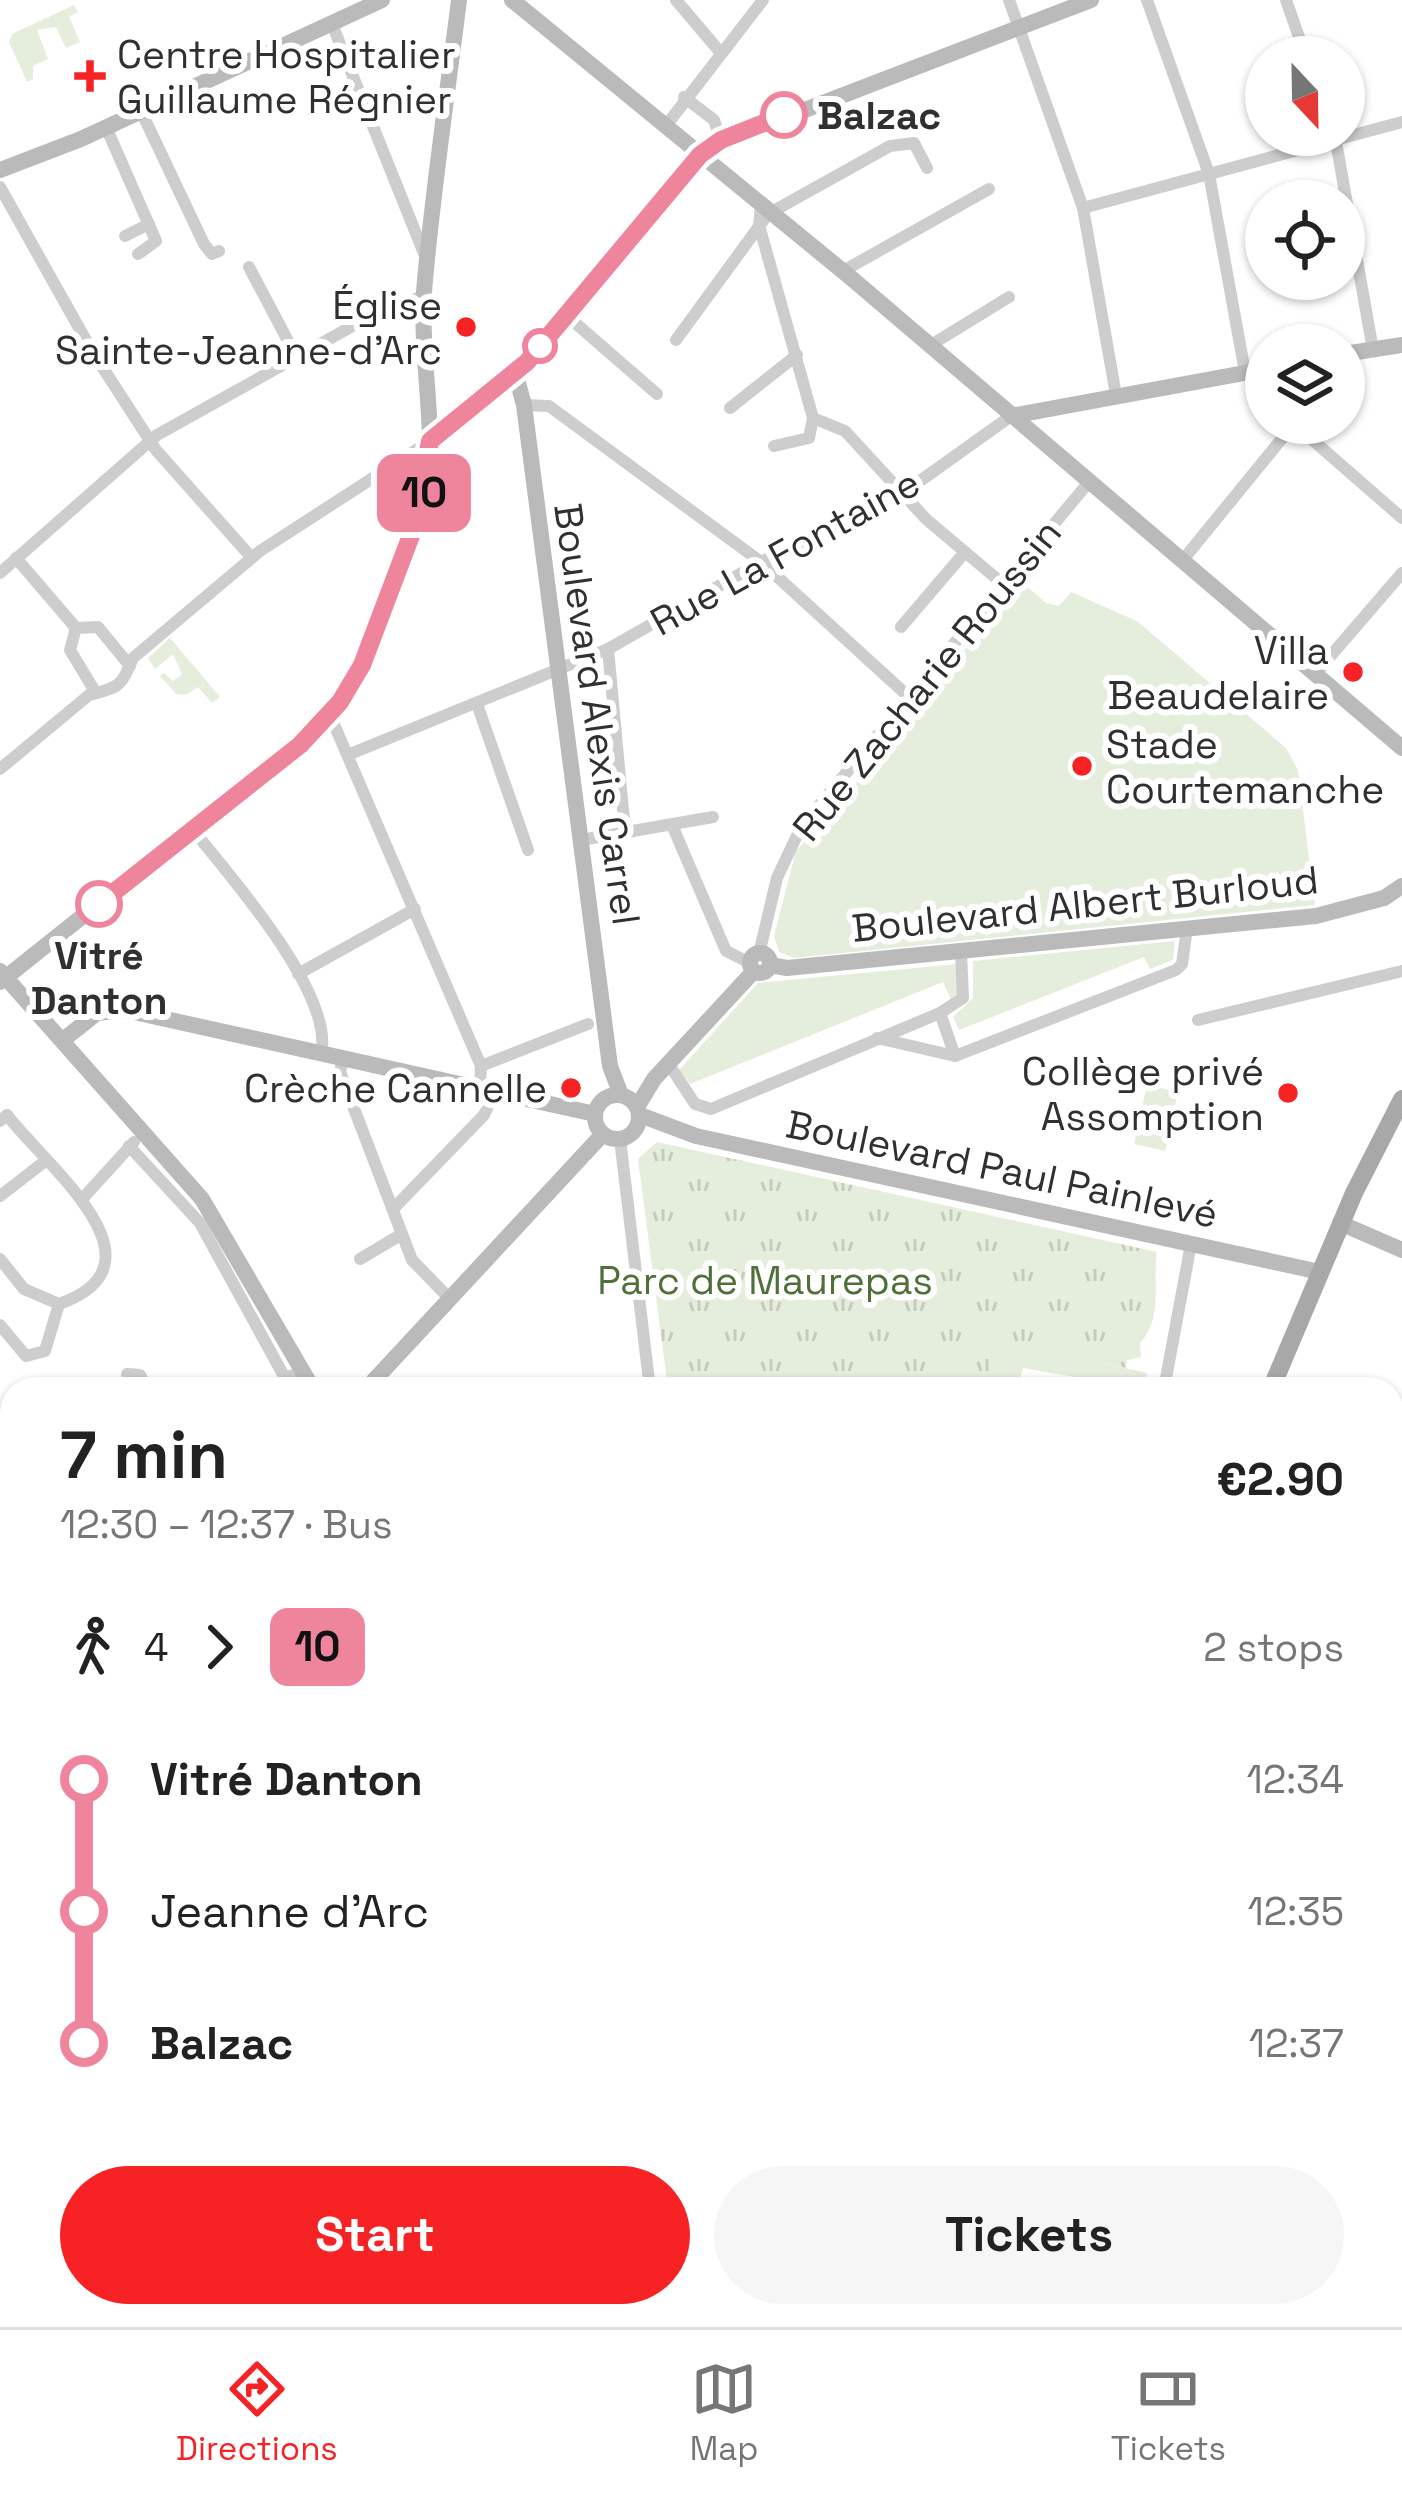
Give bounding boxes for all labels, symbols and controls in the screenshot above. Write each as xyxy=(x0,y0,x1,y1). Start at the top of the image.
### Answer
place label: Centre Hospitalier Guillaume Régnier xyxy=(117,30,456,124)
north arrow xyxy=(1245,36,1365,156)
map controls xyxy=(1245,36,1365,444)
marker: Centre Hospitalier Guillaume Régnier xyxy=(74,60,106,92)
place label: Balzac xyxy=(817,91,941,140)
marker: Balzac xyxy=(762,93,806,137)
button: locate xyxy=(1245,180,1365,300)
place label: Église Sainte-Jeanne-d'Arc xyxy=(55,281,442,375)
marker: Église Sainte-Jeanne-d'Arc xyxy=(453,314,479,340)
button: layers xyxy=(1245,324,1365,444)
unlabelled marker xyxy=(524,330,556,362)
line badge: 10 xyxy=(370,454,478,532)
street label: Rue La Fontaine xyxy=(642,458,928,646)
text: 10 xyxy=(401,466,447,519)
street label: Boulevard Alexis Carrel xyxy=(543,500,651,928)
street label: Rue Zacharie Roussin xyxy=(782,509,1072,851)
place label: Villa Beaudelaire xyxy=(1108,626,1329,720)
marker: Villa Beaudelaire xyxy=(1340,659,1366,685)
place label: Stade Courtemanche xyxy=(1106,720,1384,814)
marker: Stade Courtemanche xyxy=(1069,753,1095,779)
street label: Boulevard Albert Burloud xyxy=(849,855,1321,953)
marker: Vitré Danton xyxy=(77,882,121,926)
place label: Vitré Danton xyxy=(31,931,167,1025)
place label: Collège privé Assomption xyxy=(1022,1047,1264,1141)
place label: Crèche Cannelle xyxy=(244,1064,547,1113)
marker: Crèche Cannelle xyxy=(558,1075,584,1101)
marker: Collège privé Assomption xyxy=(1275,1080,1301,1106)
street label: Boulevard Paul Painlevé xyxy=(782,1099,1222,1239)
park label: Parc de Maurepas xyxy=(597,1256,933,1305)
text: 7 min xyxy=(60,1413,228,1497)
text: €2.90 xyxy=(1216,1451,1344,1508)
text: 12:30 – 12:37 · Bus xyxy=(60,1500,393,1549)
icon: walk xyxy=(60,1614,126,1680)
icon: forward xyxy=(186,1614,252,1680)
text: 10 xyxy=(294,1620,341,1673)
text: 4 xyxy=(144,1623,168,1672)
text: 2 stops xyxy=(1203,1623,1344,1672)
text: Vitré Danton xyxy=(150,1751,423,1808)
text: 12:34 xyxy=(1246,1755,1344,1804)
text: Jeanne d'Arc xyxy=(150,1883,429,1940)
text: 12:35 xyxy=(1247,1887,1344,1936)
text: Balzac xyxy=(150,2015,293,2072)
text: 12:37 xyxy=(1249,2019,1344,2068)
button: Start xyxy=(60,2166,690,2304)
button: Tickets xyxy=(714,2166,1344,2304)
tab: Directions xyxy=(176,2356,338,2470)
tab: Map xyxy=(690,2356,759,2470)
tab: Tickets xyxy=(1111,2356,1226,2470)

